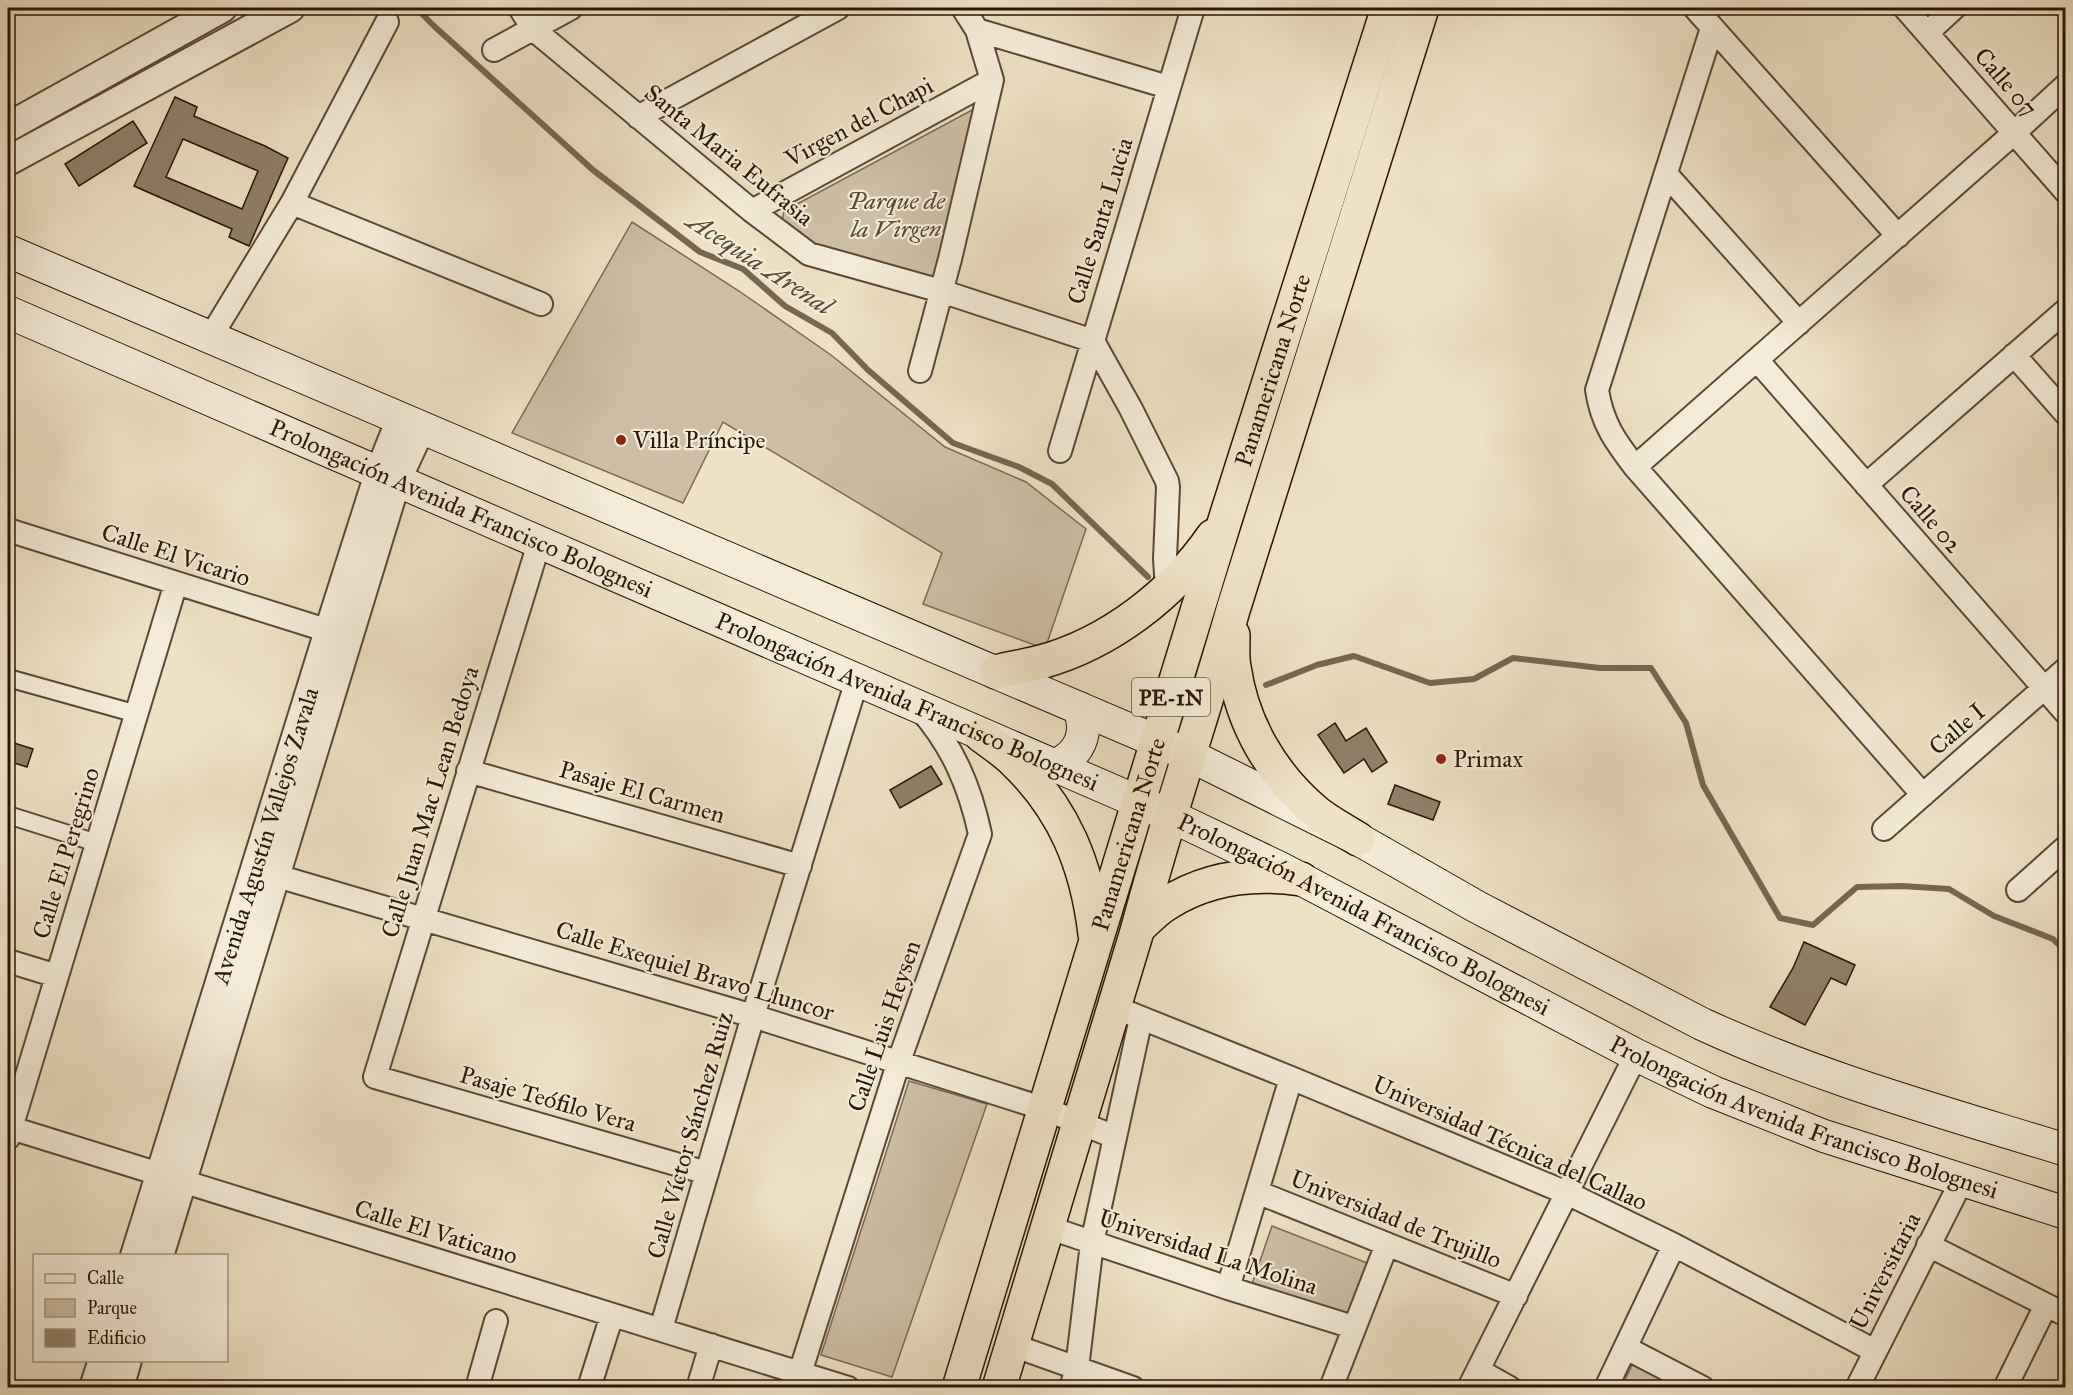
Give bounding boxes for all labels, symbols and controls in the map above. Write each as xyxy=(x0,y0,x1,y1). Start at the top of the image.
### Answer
street label: Calle 07 xyxy=(1968,41,2044,123)
street label: Virgen del Chapi xyxy=(779,70,939,174)
street label: Santa Maria Eufrasia xyxy=(638,78,820,233)
street label: Calle Santa Lucia xyxy=(1060,133,1140,308)
park label: Parque de la Virgen xyxy=(847,186,946,244)
water label: Acequia Arenal xyxy=(679,202,841,323)
street label: Panamericana Norte xyxy=(1228,270,1317,470)
street label: Prolongación Avenida Francisco Bolognesi xyxy=(265,412,658,605)
place label: Villa Príncipe xyxy=(632,425,765,455)
marker: Villa Príncipe xyxy=(614,433,628,447)
street label: Calle 02 xyxy=(1893,479,1969,559)
street label: Calle El Vicario xyxy=(98,517,254,593)
street label: Prolongación Avenida Francisco Bolognesi xyxy=(711,605,1104,798)
street label: Calle Juan Mac Lean Bedoya xyxy=(374,662,486,941)
road number: PE-1N xyxy=(1132,678,1210,716)
street label: Avenida Agustín Vallejos Zavala xyxy=(205,683,326,989)
street label: Calle I xyxy=(1923,696,1991,762)
street label: Panamericana Norte xyxy=(1085,734,1172,935)
place label: Primax xyxy=(1453,744,1524,774)
marker: Primax xyxy=(1434,752,1448,766)
street label: Pasaje El Carmen xyxy=(556,754,728,830)
street label: Calle El Peregrino xyxy=(26,764,106,942)
street label: Prolongación Avenida Francisco Bolognesi xyxy=(1173,806,1556,1022)
street label: Calle Exequiel Bravo Lluncor xyxy=(552,914,838,1028)
street label: Calle Luis Heysen xyxy=(841,937,927,1115)
street label: Calle Víctor Sánchez Ruiz xyxy=(640,1008,740,1262)
street label: Prolongación Avenida Francisco Bolognesi xyxy=(1604,1029,2002,1206)
street label: Pasaje Teófilo Vera xyxy=(456,1060,640,1139)
street label: Universidad Técnica del Callao xyxy=(1368,1069,1652,1217)
street label: Universidad de Trujillo xyxy=(1286,1163,1506,1275)
street label: Calle El Vaticano xyxy=(351,1193,521,1271)
street label: Universidad La Molina xyxy=(1095,1202,1322,1302)
street label: Universitaria xyxy=(1843,1207,1928,1335)
legend xyxy=(33,1254,228,1362)
text: Calle xyxy=(87,1267,124,1289)
text: Parque xyxy=(87,1297,137,1320)
text: Edificio xyxy=(87,1327,146,1349)

